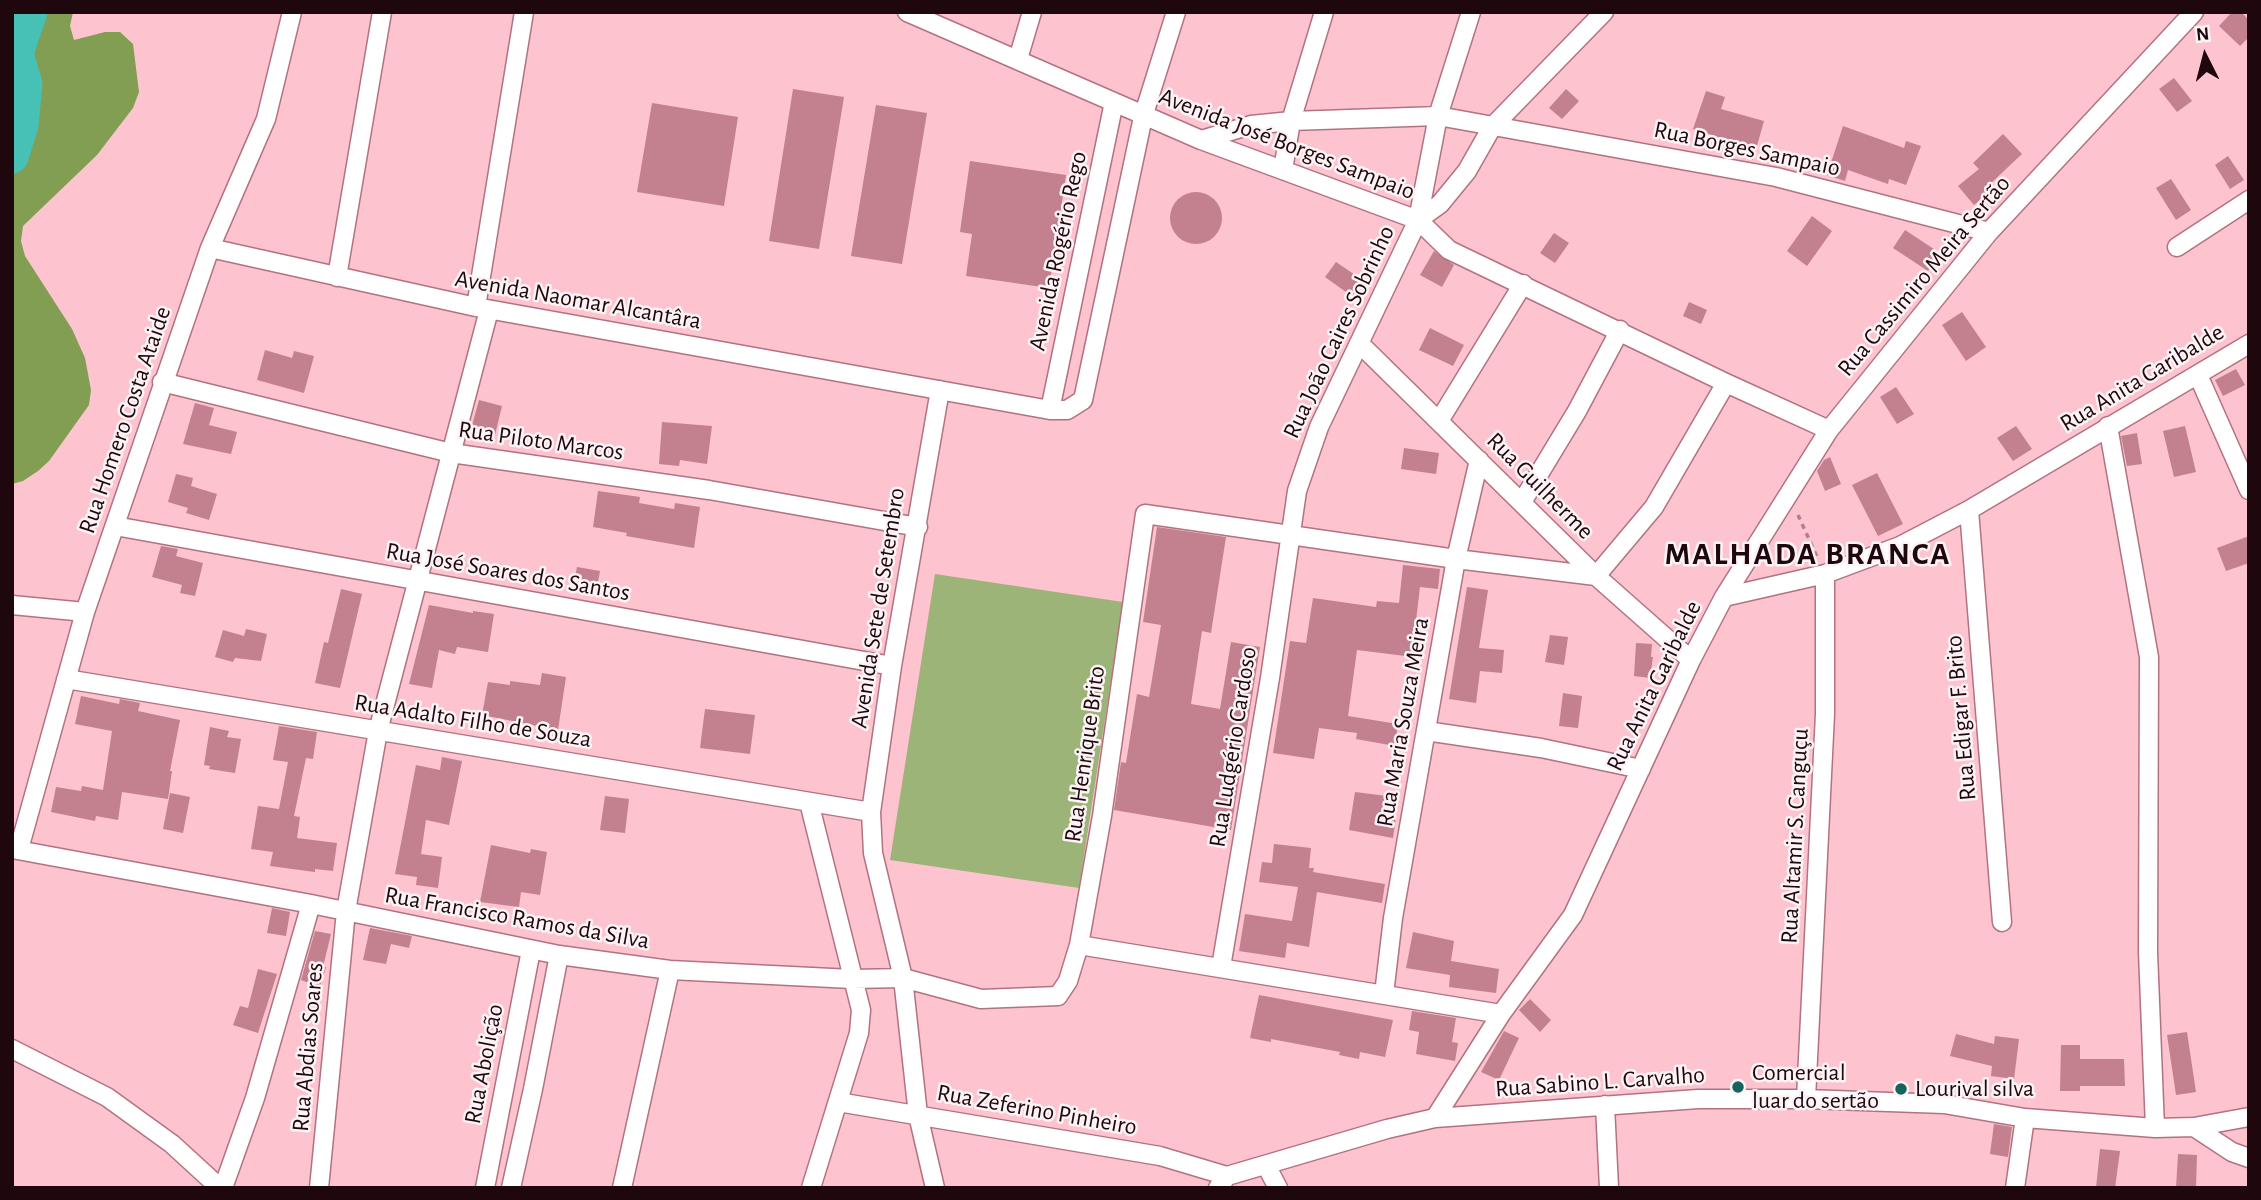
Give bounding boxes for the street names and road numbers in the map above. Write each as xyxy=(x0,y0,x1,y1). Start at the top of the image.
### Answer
street label: Avenida José Borges Sampaio xyxy=(1155,82,1419,206)
street label: Rua Borges Sampaio xyxy=(1651,115,1843,183)
street label: Avenida Rogério Rego xyxy=(1023,149,1093,353)
street label: Rua Cassimiro Meira Sertão xyxy=(1831,170,2017,382)
street label: Rua João Caires Sobrinho xyxy=(1277,221,1401,443)
street label: Avenida Naomar Alcantâra xyxy=(453,264,703,336)
street label: Rua Homero Costa Ataide xyxy=(73,303,177,537)
street label: Rua Anita Garibalde xyxy=(2055,318,2229,438)
street label: Rua Piloto Marcos xyxy=(457,415,625,467)
street label: Rua Guilherme xyxy=(1480,426,1600,546)
street label: Avenida Sete de Setembro xyxy=(845,486,911,730)
street label: Rua José Soares dos Santos xyxy=(384,536,632,608)
street label: Rua Anita Garibalde xyxy=(1600,596,1708,776)
street label: Rua Maria Souza Meira xyxy=(1370,615,1436,829)
street label: Rua Edigar F. Brito xyxy=(1939,634,1983,802)
street label: Rua Ludgério Cardoso xyxy=(1203,645,1263,849)
street label: Rua Henrique Brito xyxy=(1058,664,1112,844)
street label: Rua Adalto Filho de Souza xyxy=(352,688,594,754)
street label: Rua Altamir S. Canguçu xyxy=(1775,728,1815,944)
street label: Rua Francisco Ramos da Silva xyxy=(382,881,652,955)
street label: Rua Abdias Soares xyxy=(286,961,330,1133)
street label: Rua Abolição xyxy=(458,1002,510,1126)
street label: Rua Sabino L. Carvalho xyxy=(1494,1060,1706,1104)
street label: Rua Zeferino Pinheiro xyxy=(935,1078,1139,1142)

